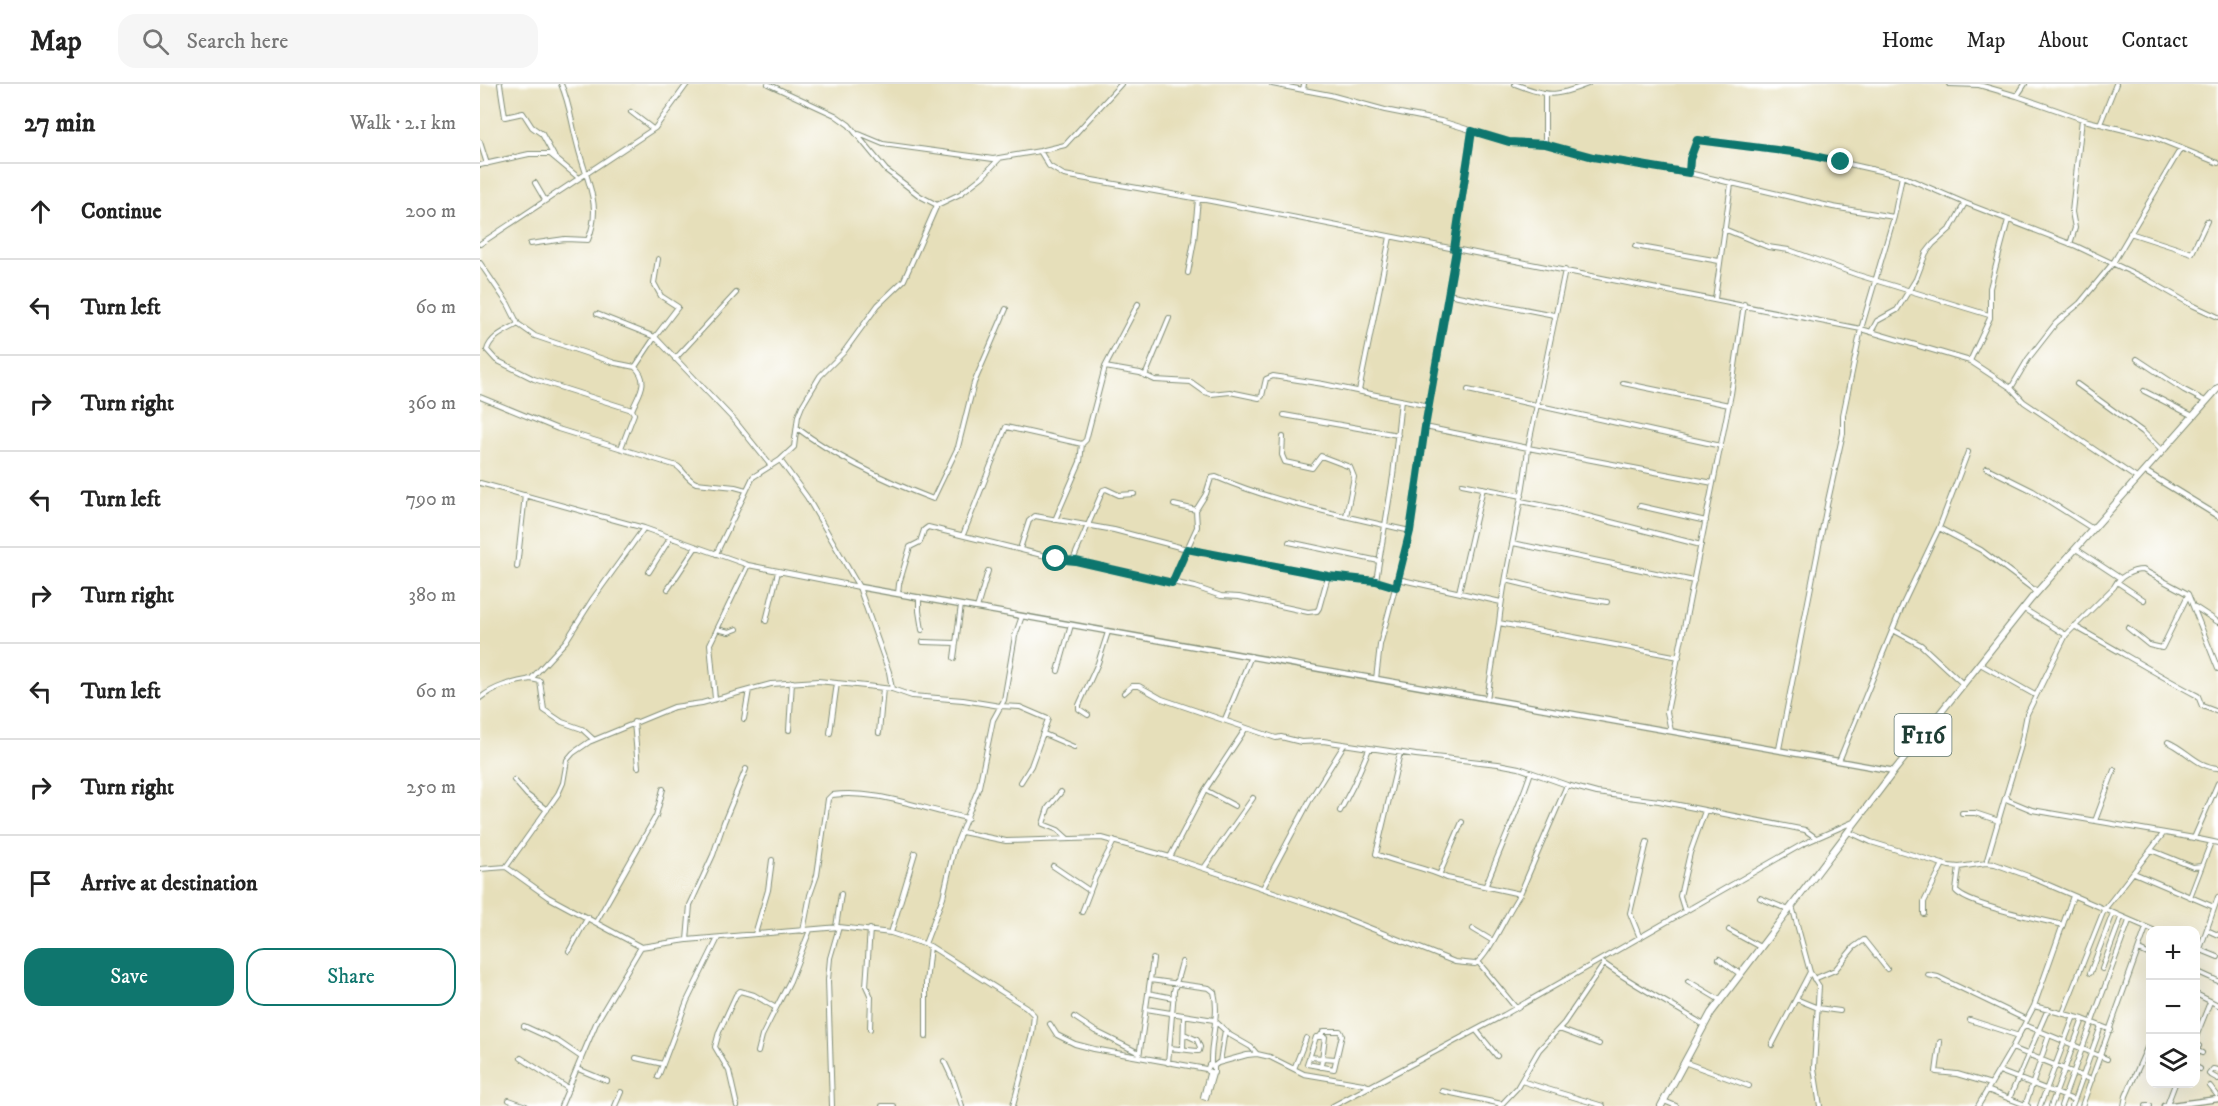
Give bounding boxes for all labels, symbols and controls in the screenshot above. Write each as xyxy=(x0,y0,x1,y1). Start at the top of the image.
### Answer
search box xyxy=(118,14,538,68)
text: Map xyxy=(30,24,82,59)
icon: search xyxy=(139,25,172,58)
text: Search here xyxy=(187,28,288,55)
text: Home xyxy=(1882,28,1934,54)
text: Map xyxy=(1967,28,2005,54)
text: About xyxy=(2038,28,2089,54)
text: Contact xyxy=(2122,28,2188,54)
text: 27 min xyxy=(24,107,95,140)
text: Walk · 2.1 km xyxy=(350,111,456,136)
route end xyxy=(1827,148,1853,174)
icon: ahead xyxy=(24,195,57,228)
text: Continue xyxy=(81,198,162,225)
text: 200 m xyxy=(405,199,456,224)
icon: left xyxy=(24,291,57,324)
text: Turn left xyxy=(81,294,161,321)
text: 60 m xyxy=(416,295,456,320)
icon: right xyxy=(24,387,57,420)
text: Turn right xyxy=(81,390,174,417)
text: 360 m xyxy=(408,391,456,416)
icon: left xyxy=(24,483,57,516)
text: Turn left xyxy=(81,486,161,513)
text: 790 m xyxy=(405,487,456,512)
route start xyxy=(1042,545,1068,571)
icon: right xyxy=(24,579,57,612)
text: Turn right xyxy=(81,582,174,609)
text: 380 m xyxy=(408,583,456,608)
icon: left xyxy=(24,675,57,708)
text: Turn left xyxy=(81,678,161,705)
text: 60 m xyxy=(416,679,456,704)
road number: F116 xyxy=(1894,714,1952,756)
icon: right xyxy=(24,771,57,804)
text: Turn right xyxy=(81,774,174,801)
text: 250 m xyxy=(406,775,456,800)
icon: arrive xyxy=(24,867,57,900)
text: Arrive at destination xyxy=(81,870,258,897)
map controls xyxy=(2146,926,2200,1088)
button: + xyxy=(2146,926,2200,980)
button: Save xyxy=(24,948,234,1006)
button: Share xyxy=(246,948,456,1006)
button: − xyxy=(2146,980,2200,1034)
button: layers xyxy=(2146,1034,2200,1088)

